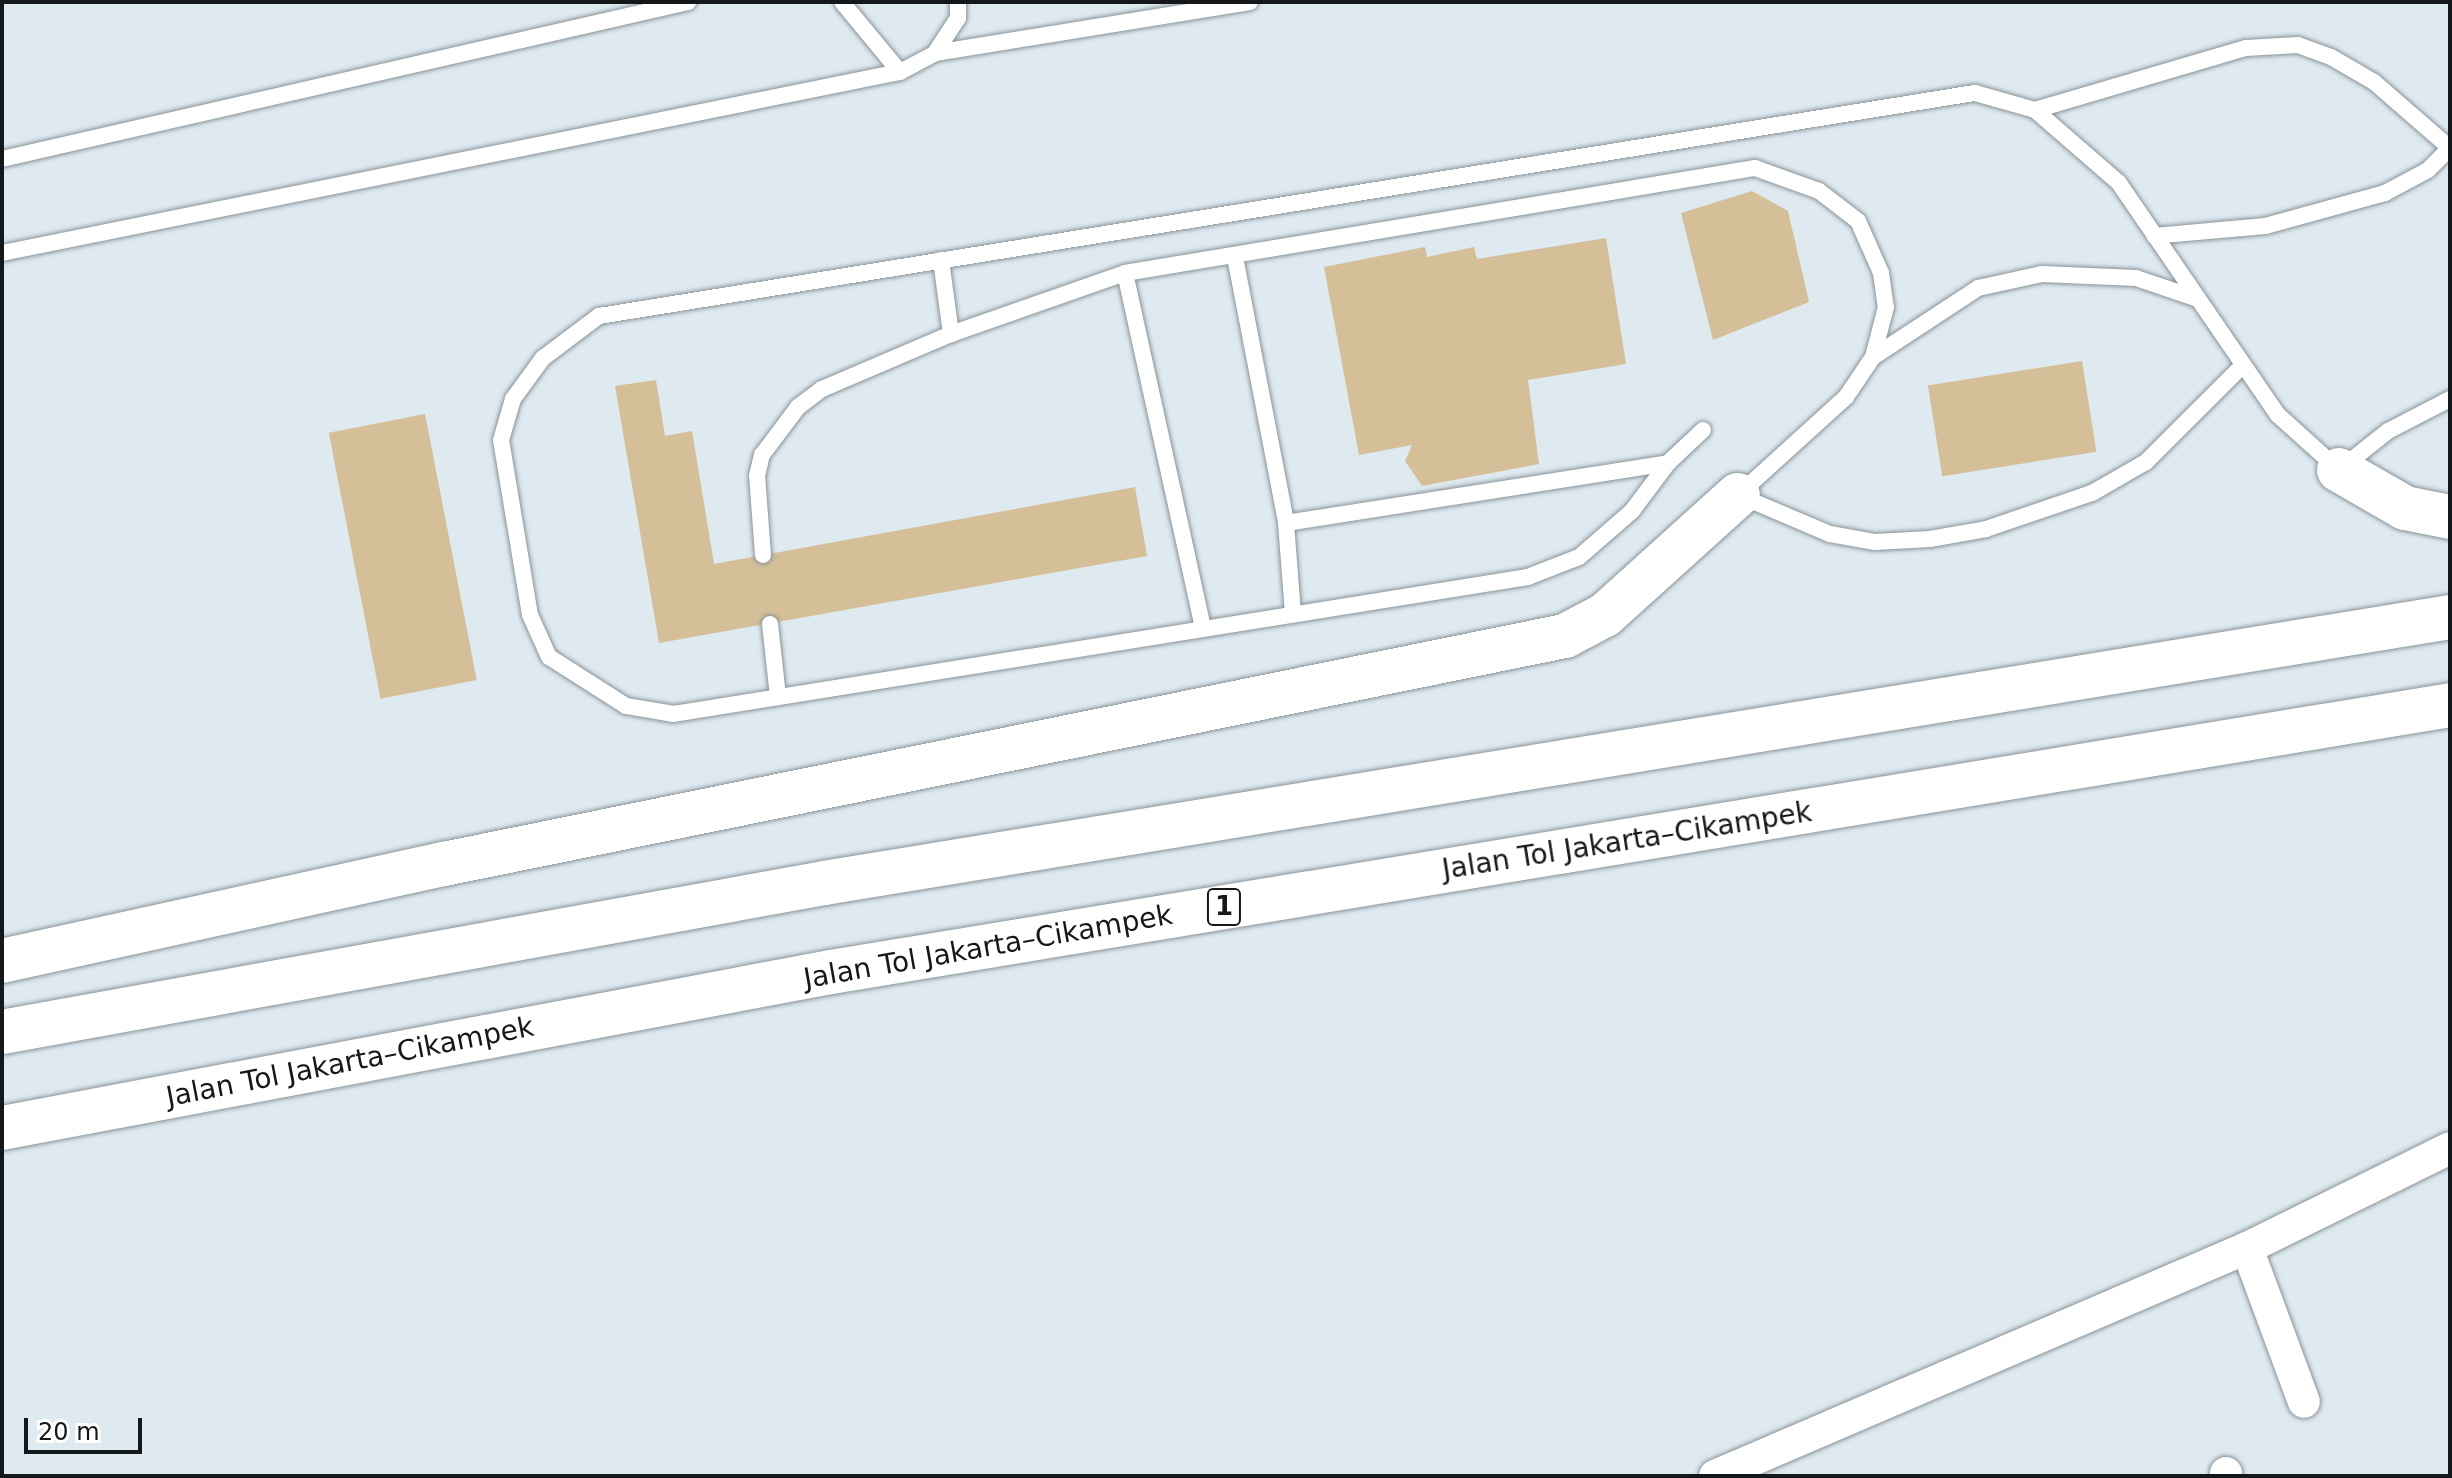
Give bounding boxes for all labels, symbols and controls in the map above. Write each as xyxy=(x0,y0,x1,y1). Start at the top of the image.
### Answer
street label: Jalan Tol Jakarta–Cikampek xyxy=(1440,795,1814,887)
road number: 1 xyxy=(1206,885,1242,929)
street label: Jalan Tol Jakarta–Cikampek xyxy=(801,898,1175,996)
street label: Jalan Tol Jakarta–Cikampek xyxy=(163,1010,537,1114)
scale bar xyxy=(28,1402,146,1452)
text: 20 m xyxy=(38,1418,100,1446)

